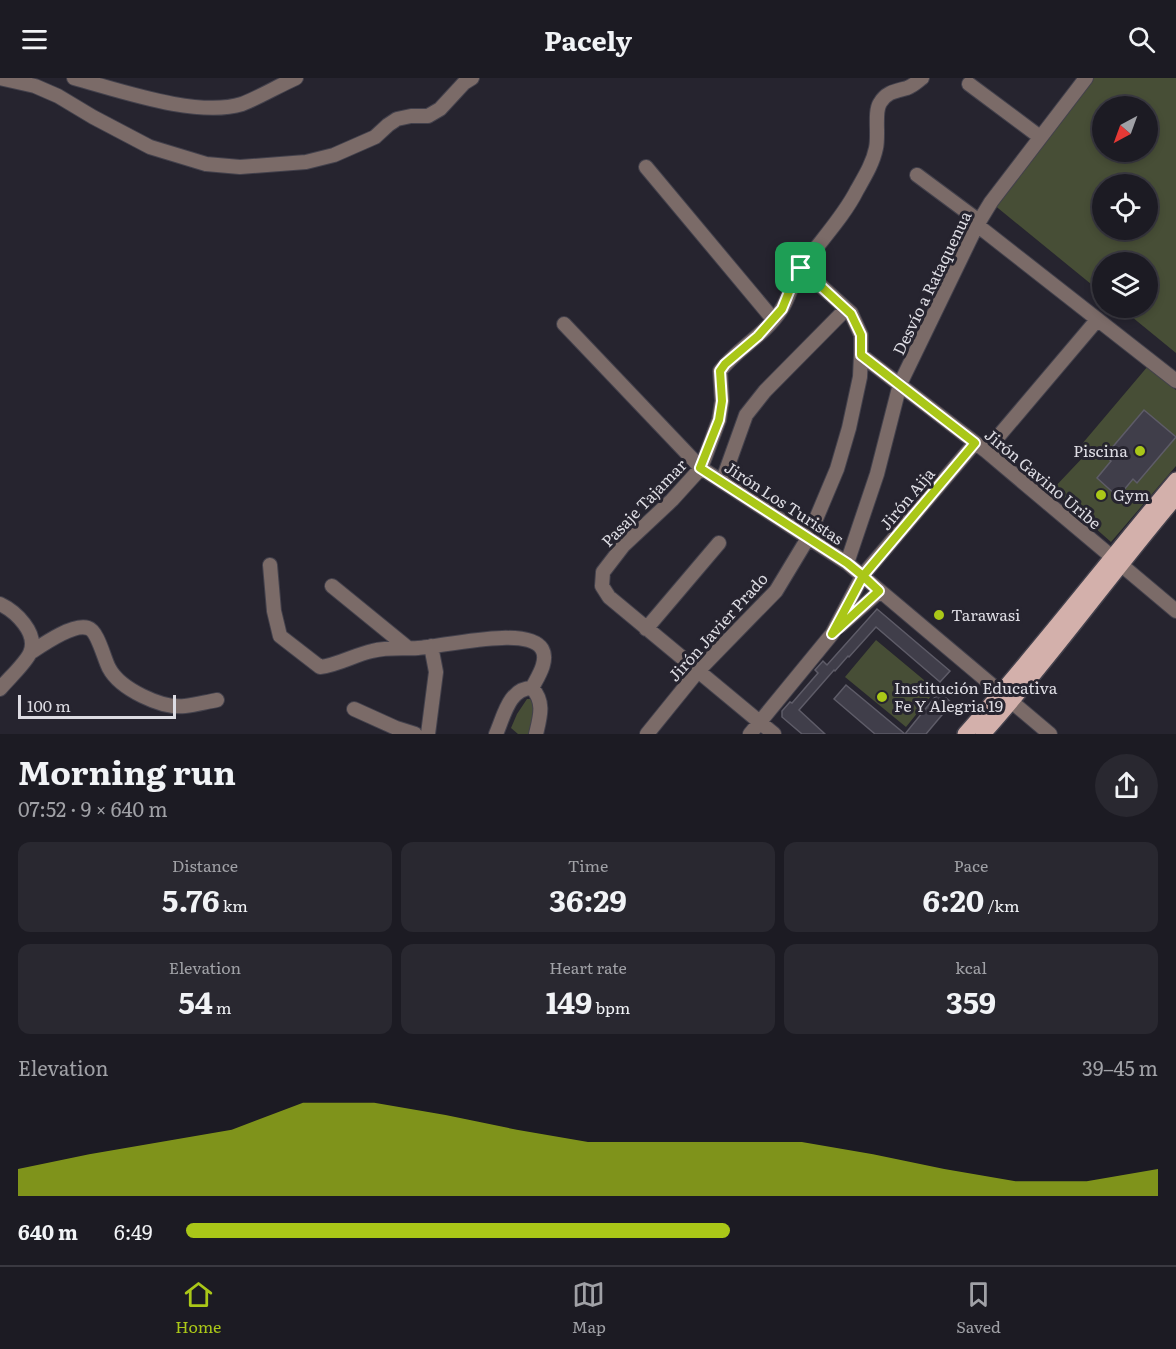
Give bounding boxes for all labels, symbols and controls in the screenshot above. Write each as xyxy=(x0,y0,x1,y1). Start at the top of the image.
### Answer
text: Pacely xyxy=(544,19,632,59)
icon: menu xyxy=(18,23,51,56)
icon: search xyxy=(1125,23,1158,56)
north arrow xyxy=(1092,96,1158,162)
map controls xyxy=(1092,96,1158,318)
button: locate xyxy=(1092,174,1158,240)
street label: Desvío a Rataquenua xyxy=(886,206,977,359)
pin xyxy=(775,242,826,293)
icon: arrive xyxy=(784,251,817,284)
button: layers xyxy=(1092,252,1158,318)
street label: Jirón Gavino Uribe xyxy=(980,422,1107,534)
place label: Piscina xyxy=(1073,438,1128,462)
marker: Piscina xyxy=(1133,444,1147,458)
street label: Pasaje Tajamar xyxy=(595,453,692,552)
street label: Jirón Los Turistas xyxy=(720,455,849,550)
street label: Jirón Aija xyxy=(873,462,940,535)
place label: Gym xyxy=(1113,482,1150,506)
marker: Gym xyxy=(1094,488,1108,502)
street label: Jirón Javier Prado xyxy=(662,567,773,686)
place label: Tarawasi xyxy=(951,602,1020,626)
marker: Tarawasi xyxy=(932,608,946,622)
place label: Institución Educativa Fe Y Alegria 19 xyxy=(894,675,1058,717)
marker: Institución Educativa Fe Y Alegria 19 xyxy=(875,690,889,704)
scale bar xyxy=(18,692,176,720)
text: 100 m xyxy=(27,693,71,717)
text: Morning run xyxy=(18,746,236,795)
button: share xyxy=(1095,754,1158,817)
text: 07:52 · 9 × 640 m xyxy=(18,793,168,823)
text: Distance xyxy=(172,853,238,877)
text: Time xyxy=(568,853,608,877)
text: Pace xyxy=(954,853,988,877)
text: 5.76 xyxy=(162,877,219,921)
text: 36:29 xyxy=(549,877,627,921)
text: 6:20 xyxy=(922,877,984,921)
text: km xyxy=(219,893,248,917)
text: /km xyxy=(984,893,1020,917)
text: Elevation xyxy=(169,955,241,979)
text: Heart rate xyxy=(549,955,627,979)
text: kcal xyxy=(955,955,987,979)
text: 54 xyxy=(178,979,213,1023)
text: 149 xyxy=(546,979,592,1023)
text: 359 xyxy=(946,979,996,1023)
text: m xyxy=(213,995,232,1019)
text: bpm xyxy=(592,995,630,1019)
text: Elevation xyxy=(18,1052,108,1082)
text: 39–45 m xyxy=(1082,1052,1158,1082)
text: 640 m xyxy=(18,1216,78,1246)
text: 6:49 xyxy=(114,1216,152,1246)
tab: Home xyxy=(175,1278,221,1338)
tab: Map xyxy=(572,1278,606,1338)
tab: Saved xyxy=(956,1278,1001,1338)

